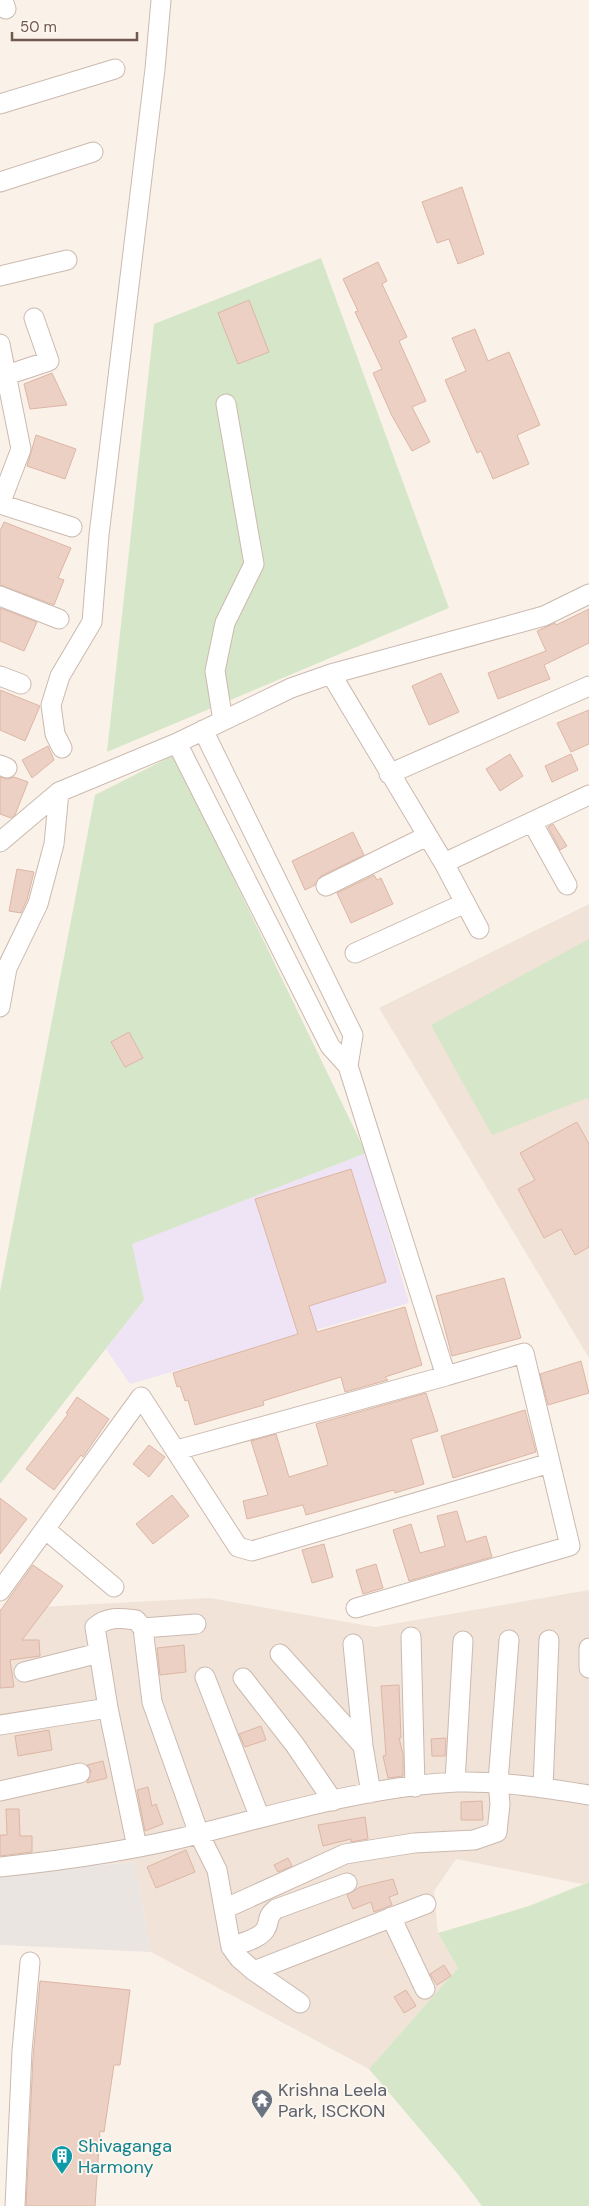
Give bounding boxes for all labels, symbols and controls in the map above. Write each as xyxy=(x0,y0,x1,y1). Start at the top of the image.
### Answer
scale bar xyxy=(12,10,138,42)
text: 50 m xyxy=(20,17,57,37)
place label: Krishna Leela Park, ISCKON xyxy=(278,2078,387,2123)
temple icon: Krishna Leela Park, ISCKON xyxy=(250,2088,274,2119)
place label: Shivaganga Harmony xyxy=(78,2134,172,2179)
building icon: Shivaganga Harmony xyxy=(50,2144,74,2175)

